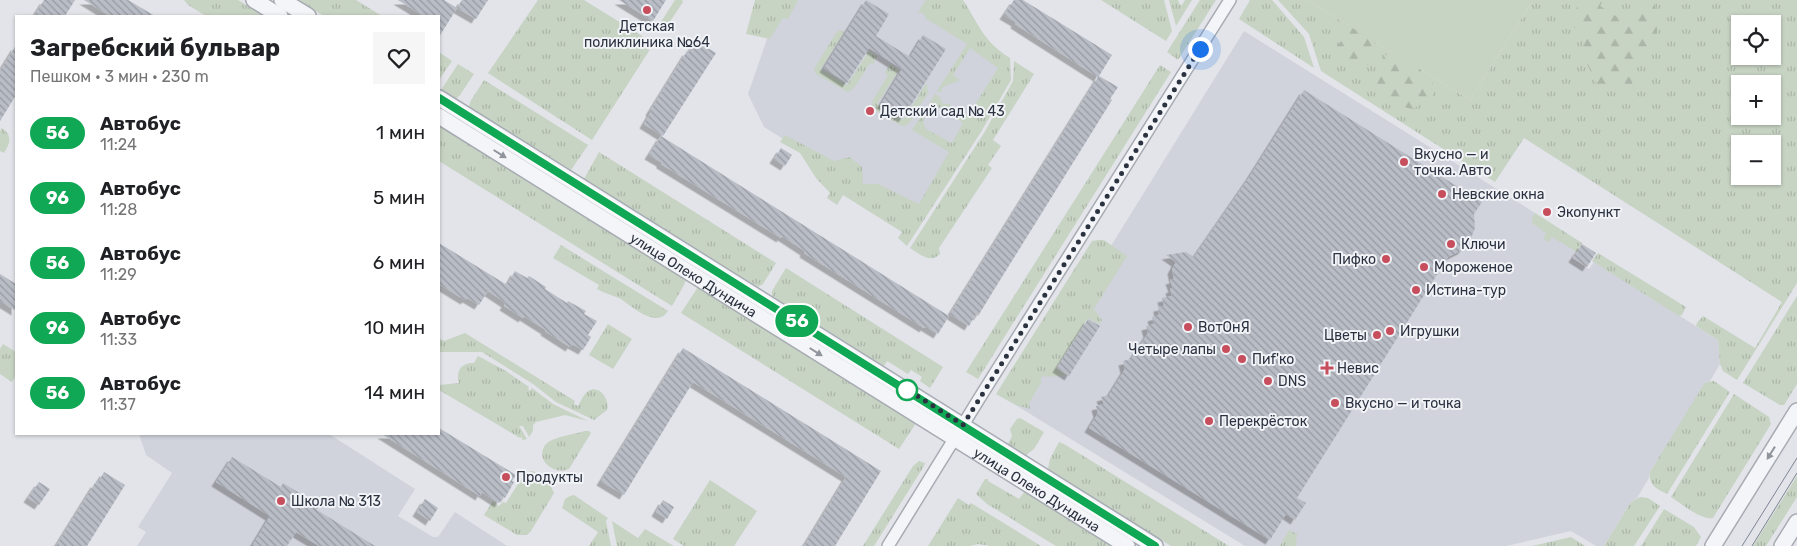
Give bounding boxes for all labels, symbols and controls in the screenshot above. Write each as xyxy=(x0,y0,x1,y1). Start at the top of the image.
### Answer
marker: Детская поликлиника №64 xyxy=(641,4,653,16)
map controls xyxy=(1731,15,1781,185)
button: locate xyxy=(1731,15,1781,65)
place label: Детская поликлиника №64 xyxy=(584,18,710,51)
button: heart xyxy=(373,32,425,84)
text: Загребский бульвар xyxy=(30,34,280,62)
your location xyxy=(1188,37,1213,62)
text: Пешком · 3 мин · 230 m xyxy=(30,67,209,86)
button: + xyxy=(1731,75,1781,125)
place label: Детский сад № 43 xyxy=(880,103,1005,120)
marker: Детский сад № 43 xyxy=(864,105,876,117)
text: Автобус xyxy=(100,112,181,135)
text: 1 мин xyxy=(376,121,425,144)
text: 56 xyxy=(46,122,69,144)
text: 11:24 xyxy=(100,135,137,154)
button: − xyxy=(1731,135,1781,185)
place label: Вкусно — и точка. Авто xyxy=(1414,146,1492,179)
one-way arrow xyxy=(494,149,507,159)
marker: Вкусно — и точка. Авто xyxy=(1398,156,1410,168)
text: Автобус xyxy=(100,177,181,200)
text: 5 мин xyxy=(373,186,425,209)
place label: Невские окна xyxy=(1452,186,1545,203)
text: 96 xyxy=(46,187,69,209)
marker: Невские окна xyxy=(1436,188,1448,200)
text: 11:28 xyxy=(100,200,137,219)
place label: Экопункт xyxy=(1557,204,1620,221)
marker: Экопункт xyxy=(1541,206,1553,218)
street label: улица Олеко Дундича xyxy=(627,229,760,321)
place label: Ключи xyxy=(1461,236,1505,253)
marker: Ключи xyxy=(1445,238,1457,250)
text: Автобус xyxy=(100,242,181,265)
text: 6 мин xyxy=(373,251,425,274)
place label: Пифко xyxy=(1332,251,1376,268)
text: 56 xyxy=(46,252,69,274)
marker: Пифко xyxy=(1380,253,1392,265)
place label: Мороженое xyxy=(1434,259,1513,276)
marker: Мороженое xyxy=(1418,261,1430,273)
text: 11:29 xyxy=(100,265,137,284)
place label: Истина-тур xyxy=(1426,282,1506,299)
marker: Истина-тур xyxy=(1410,284,1422,296)
line badge: 56 xyxy=(774,305,820,337)
text: Автобус xyxy=(100,307,181,330)
text: 56 xyxy=(785,310,809,332)
text: 10 мин xyxy=(364,316,425,339)
text: 96 xyxy=(46,317,69,339)
place label: ВотОнЯ xyxy=(1198,319,1250,336)
marker: ВотОнЯ xyxy=(1182,321,1194,333)
place label: Игрушки xyxy=(1400,323,1459,340)
marker: Игрушки xyxy=(1384,325,1396,337)
place label: Цветы xyxy=(1324,327,1367,344)
marker: Цветы xyxy=(1371,329,1383,341)
text: 11:33 xyxy=(100,330,137,349)
place label: Четыре лапы xyxy=(1128,341,1216,358)
marker: Четыре лапы xyxy=(1220,343,1232,355)
one-way arrow xyxy=(809,347,822,356)
place label: Пиf'ко xyxy=(1252,351,1294,368)
marker: Пиf'ко xyxy=(1236,353,1248,365)
place label: Невис xyxy=(1337,360,1379,377)
marker: Невис xyxy=(1321,362,1333,374)
text: Автобус xyxy=(100,372,181,395)
place label: DNS xyxy=(1278,373,1306,390)
marker: DNS xyxy=(1262,375,1274,387)
unlabelled marker xyxy=(896,379,918,401)
text: 14 мин xyxy=(364,381,425,404)
text: 56 xyxy=(46,382,69,404)
text: 11:37 xyxy=(100,395,136,414)
place label: Вкусно — и точка xyxy=(1345,395,1461,412)
marker: Вкусно — и точка xyxy=(1329,397,1341,409)
place label: Перекрёсток xyxy=(1219,413,1308,430)
marker: Перекрёсток xyxy=(1203,415,1215,427)
street label: улица Олеко Дундича xyxy=(970,444,1103,536)
one-way arrow xyxy=(1766,446,1776,459)
place label: Продукты xyxy=(516,469,583,486)
marker: Продукты xyxy=(500,471,512,483)
place label: Школа № 313 xyxy=(291,493,381,510)
marker: Школа № 313 xyxy=(275,495,287,507)

